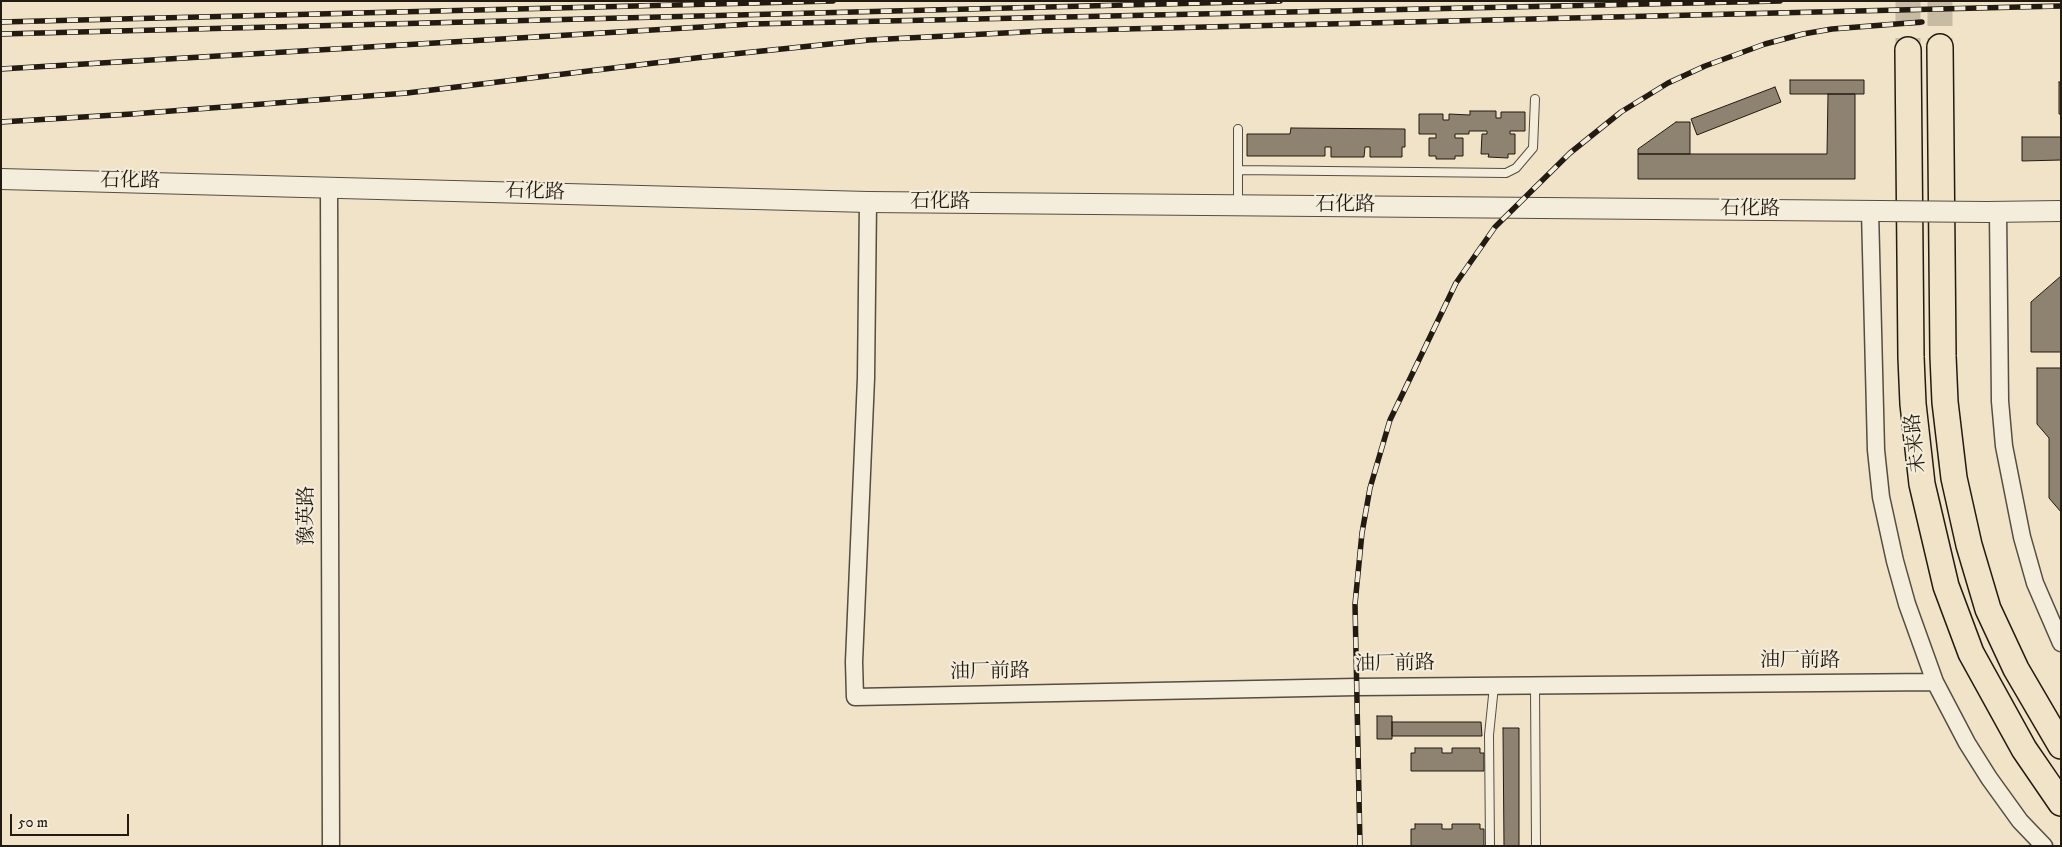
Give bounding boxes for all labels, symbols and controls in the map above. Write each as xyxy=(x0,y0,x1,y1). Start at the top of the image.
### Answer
street label: 石化路 xyxy=(100,169,160,195)
street label: 石化路 xyxy=(505,180,565,206)
street label: 石化路 xyxy=(910,191,970,215)
street label: 石化路 xyxy=(1315,194,1375,218)
street label: 石化路 xyxy=(1720,197,1780,223)
street label: 未来路 xyxy=(1902,412,1932,474)
street label: 豫英路 xyxy=(296,486,320,546)
street label: 油厂前路 xyxy=(1760,650,1840,674)
street label: 油厂前路 xyxy=(1355,652,1435,678)
street label: 油厂前路 xyxy=(950,660,1030,686)
scale bar xyxy=(12,804,131,836)
text: 50 m xyxy=(18,813,48,832)

